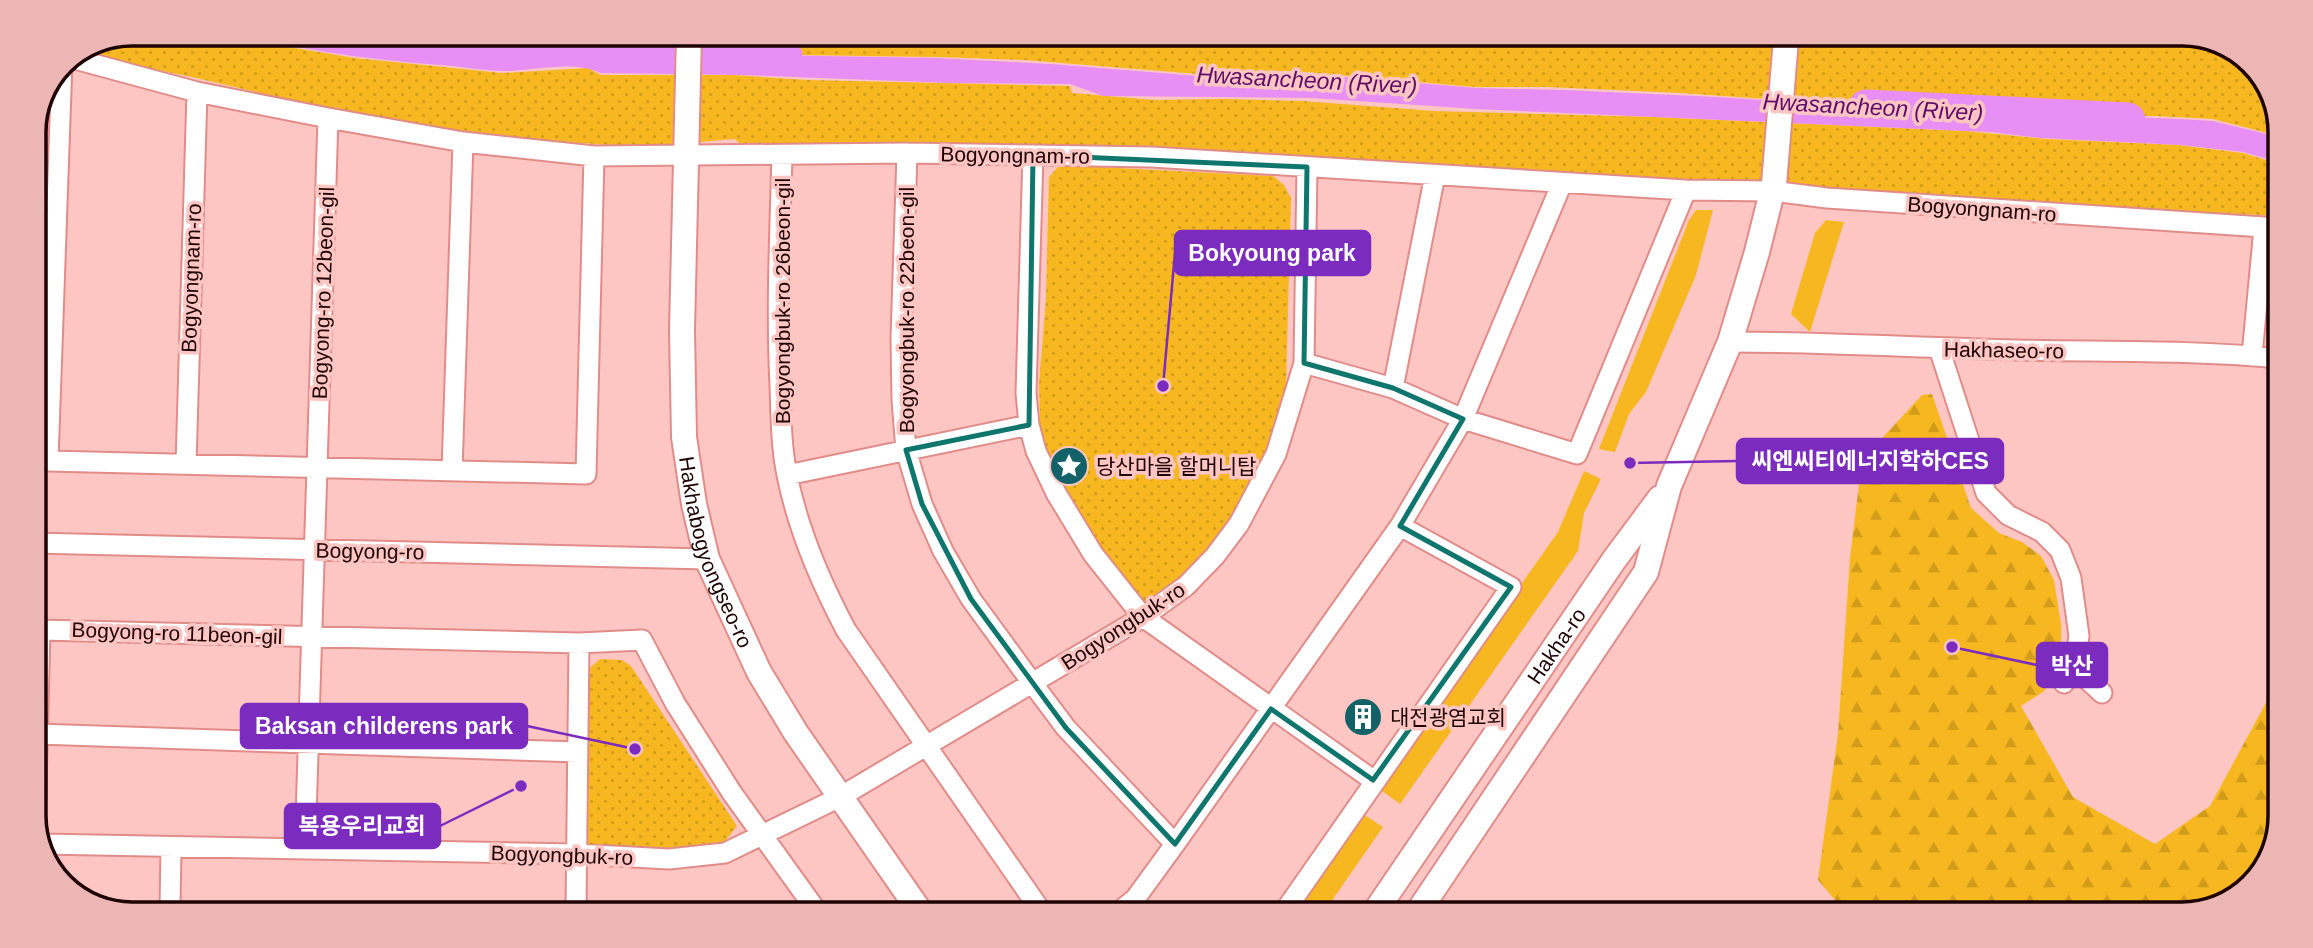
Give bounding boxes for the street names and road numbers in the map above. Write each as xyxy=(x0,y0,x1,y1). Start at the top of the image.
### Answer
street label: Bogyongnam-ro xyxy=(940,142,1090,168)
street label: Bogyongbuk-ro 26beon-gil xyxy=(771,178,794,424)
street label: Bogyong-ro 12beon-gil xyxy=(308,186,338,400)
street label: Bogyongbuk-ro 22beon-gil xyxy=(895,187,918,433)
street label: Bogyongnam-ro xyxy=(1907,192,2057,226)
street label: Bogyongnam-ro xyxy=(177,203,205,353)
street label: Hakhaseo-ro xyxy=(1944,337,2064,363)
street label: Hakhabogyongseo-ro xyxy=(675,455,758,651)
street label: Bogyong-ro xyxy=(316,539,424,563)
street label: Bogyongbuk-ro xyxy=(1057,578,1189,674)
street label: Hakha-ro xyxy=(1522,603,1590,688)
street label: Bogyong-ro 11beon-gil xyxy=(71,618,283,648)
street label: Bogyongbuk-ro xyxy=(490,841,634,869)

